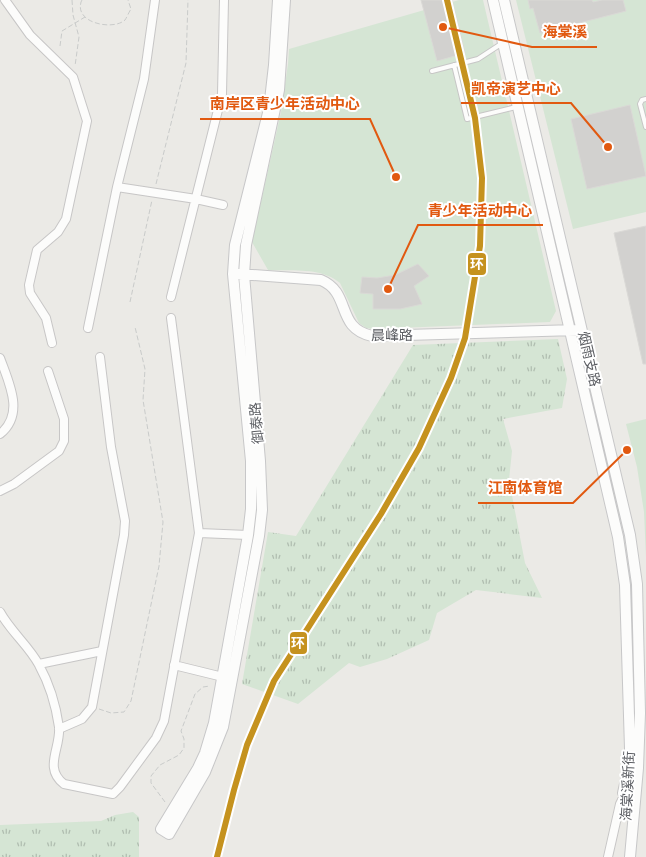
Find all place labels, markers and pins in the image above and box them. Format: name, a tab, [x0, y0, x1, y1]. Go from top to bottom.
callout: 海棠溪	[532, 17, 597, 47]
callout: 凯帝演艺中心	[461, 73, 571, 103]
callout: 南岸区青少年活动中心	[200, 89, 370, 119]
callout: 青少年活动中心	[418, 195, 543, 225]
callout: 江南体育馆	[478, 473, 573, 503]

